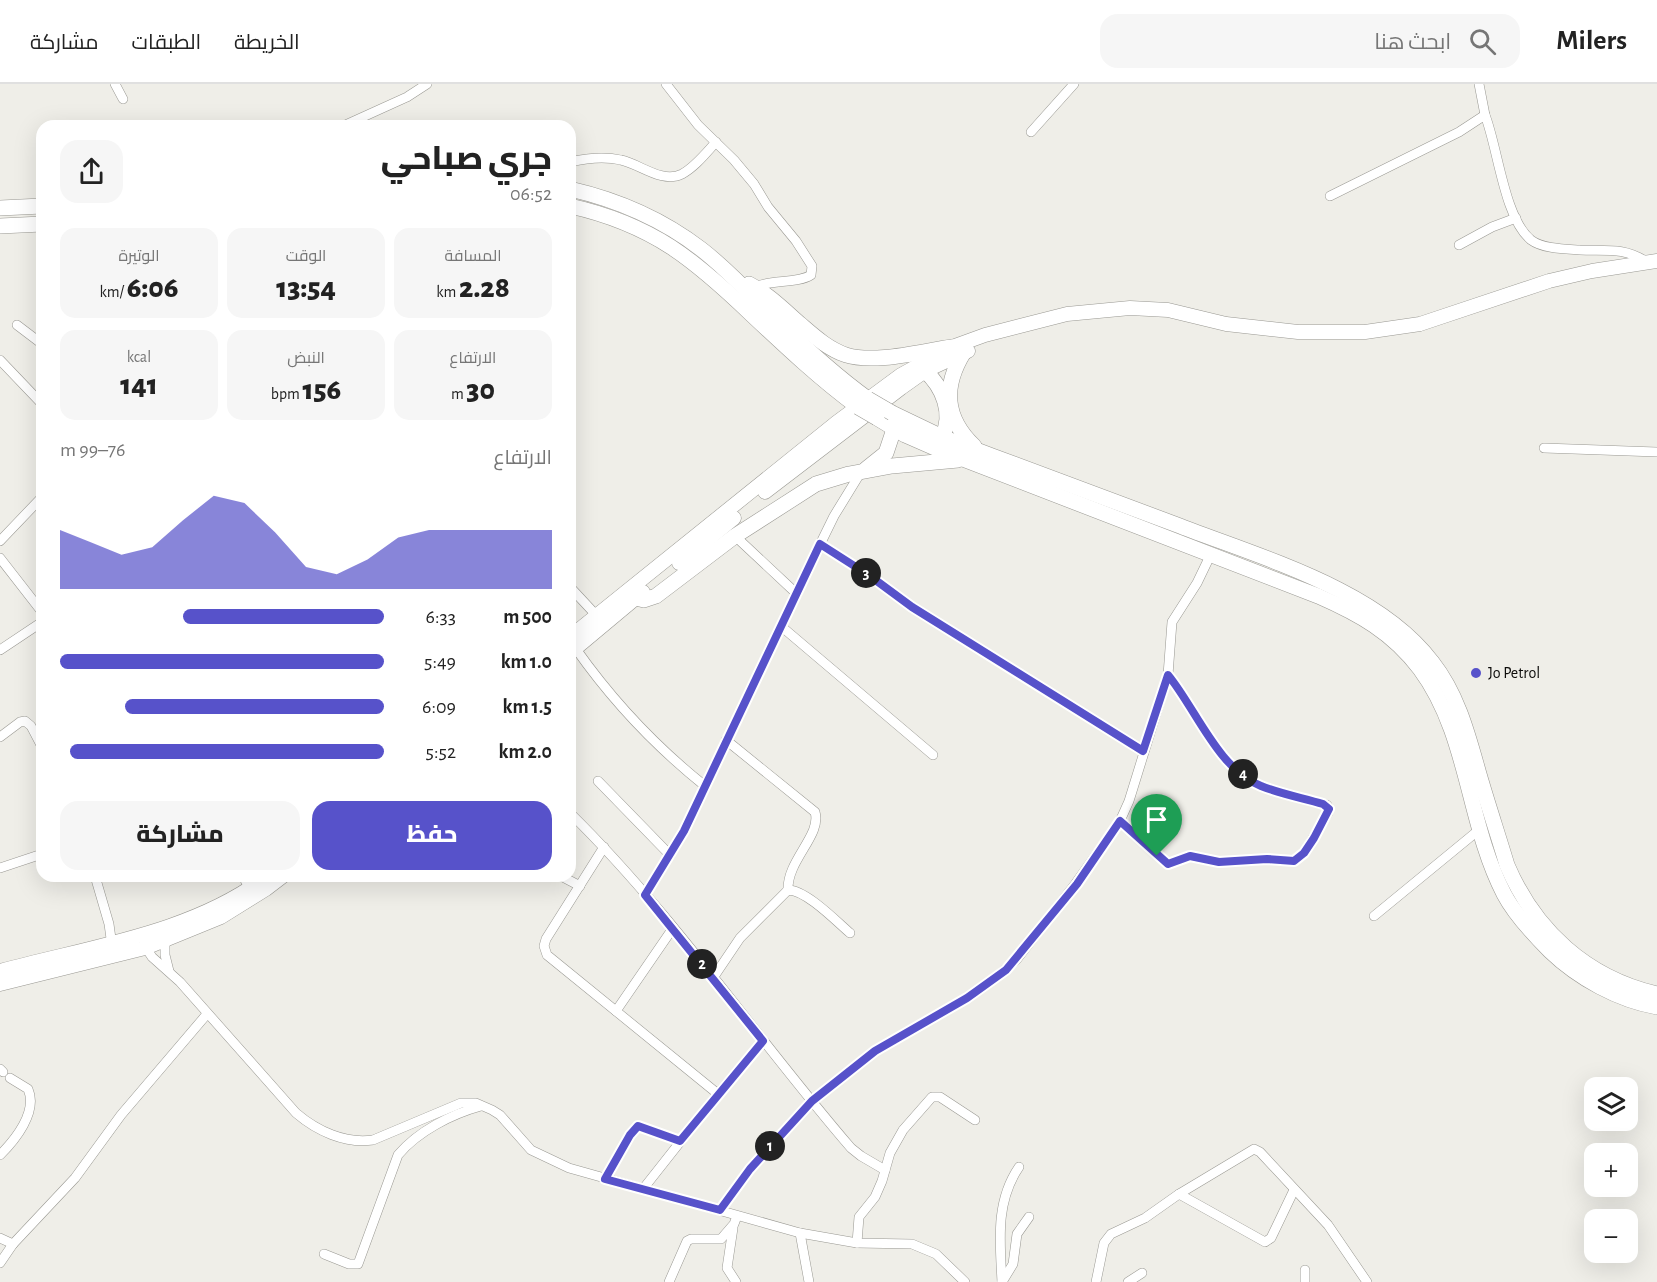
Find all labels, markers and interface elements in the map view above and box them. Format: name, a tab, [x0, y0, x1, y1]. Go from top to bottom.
search box	[1100, 14, 1520, 68]
icon: search	[1466, 25, 1499, 58]
text: Milers	[1556, 27, 1627, 55]
text: ابحث هنا	[1374, 31, 1451, 53]
text: مشاركة	[30, 32, 99, 53]
text: الطبقات	[132, 32, 201, 53]
text: الخريطة	[234, 32, 300, 53]
button: share	[60, 140, 123, 203]
text: جري صباحي	[381, 143, 552, 176]
text: 06:52	[510, 184, 552, 204]
text: الوتيرة	[118, 248, 160, 264]
text: الوقت	[286, 248, 326, 264]
text: المسافة	[445, 248, 501, 264]
text: 6:06	[127, 273, 179, 303]
text: 13:54	[276, 273, 336, 303]
text: 2.28	[459, 273, 510, 303]
text: /km	[99, 284, 127, 300]
text: km	[436, 284, 459, 300]
text: kcal	[127, 349, 151, 365]
text: النبض	[287, 350, 325, 366]
text: الارتفاع	[450, 350, 496, 366]
text: 141	[120, 370, 158, 400]
text: 156	[302, 375, 341, 405]
text: 30	[466, 375, 495, 405]
text: bpm	[271, 386, 302, 402]
text: m	[451, 386, 466, 402]
text: 76–99 m	[60, 440, 125, 460]
text: الارتفاع	[493, 448, 552, 468]
pin: 3	[851, 558, 881, 588]
text: 3	[863, 565, 869, 581]
text: 6:33	[426, 607, 456, 627]
text: 500 m	[503, 607, 552, 627]
text: 5:49	[424, 652, 456, 672]
text: 1.0 km	[501, 652, 552, 672]
place label: Jo Petrol	[1488, 665, 1540, 681]
marker: Jo Petrol	[1469, 666, 1483, 680]
text: 6:09	[422, 697, 456, 717]
text: 1.5 km	[503, 697, 552, 717]
text: 5:52	[426, 742, 456, 762]
text: 2.0 km	[499, 742, 552, 762]
pin: 4	[1228, 759, 1258, 789]
text: 4	[1239, 766, 1247, 782]
pin	[1131, 794, 1182, 856]
button: مشاركة	[60, 801, 300, 870]
button: حفظ	[312, 801, 552, 870]
icon: arrive	[1140, 803, 1173, 836]
pin: 2	[687, 949, 717, 979]
text: 2	[698, 956, 706, 972]
map controls	[1584, 1077, 1638, 1263]
button: layers	[1584, 1077, 1638, 1131]
pin: 1	[755, 1131, 785, 1161]
text: 1	[767, 1138, 773, 1154]
button: +	[1584, 1143, 1638, 1197]
button: −	[1584, 1209, 1638, 1263]

